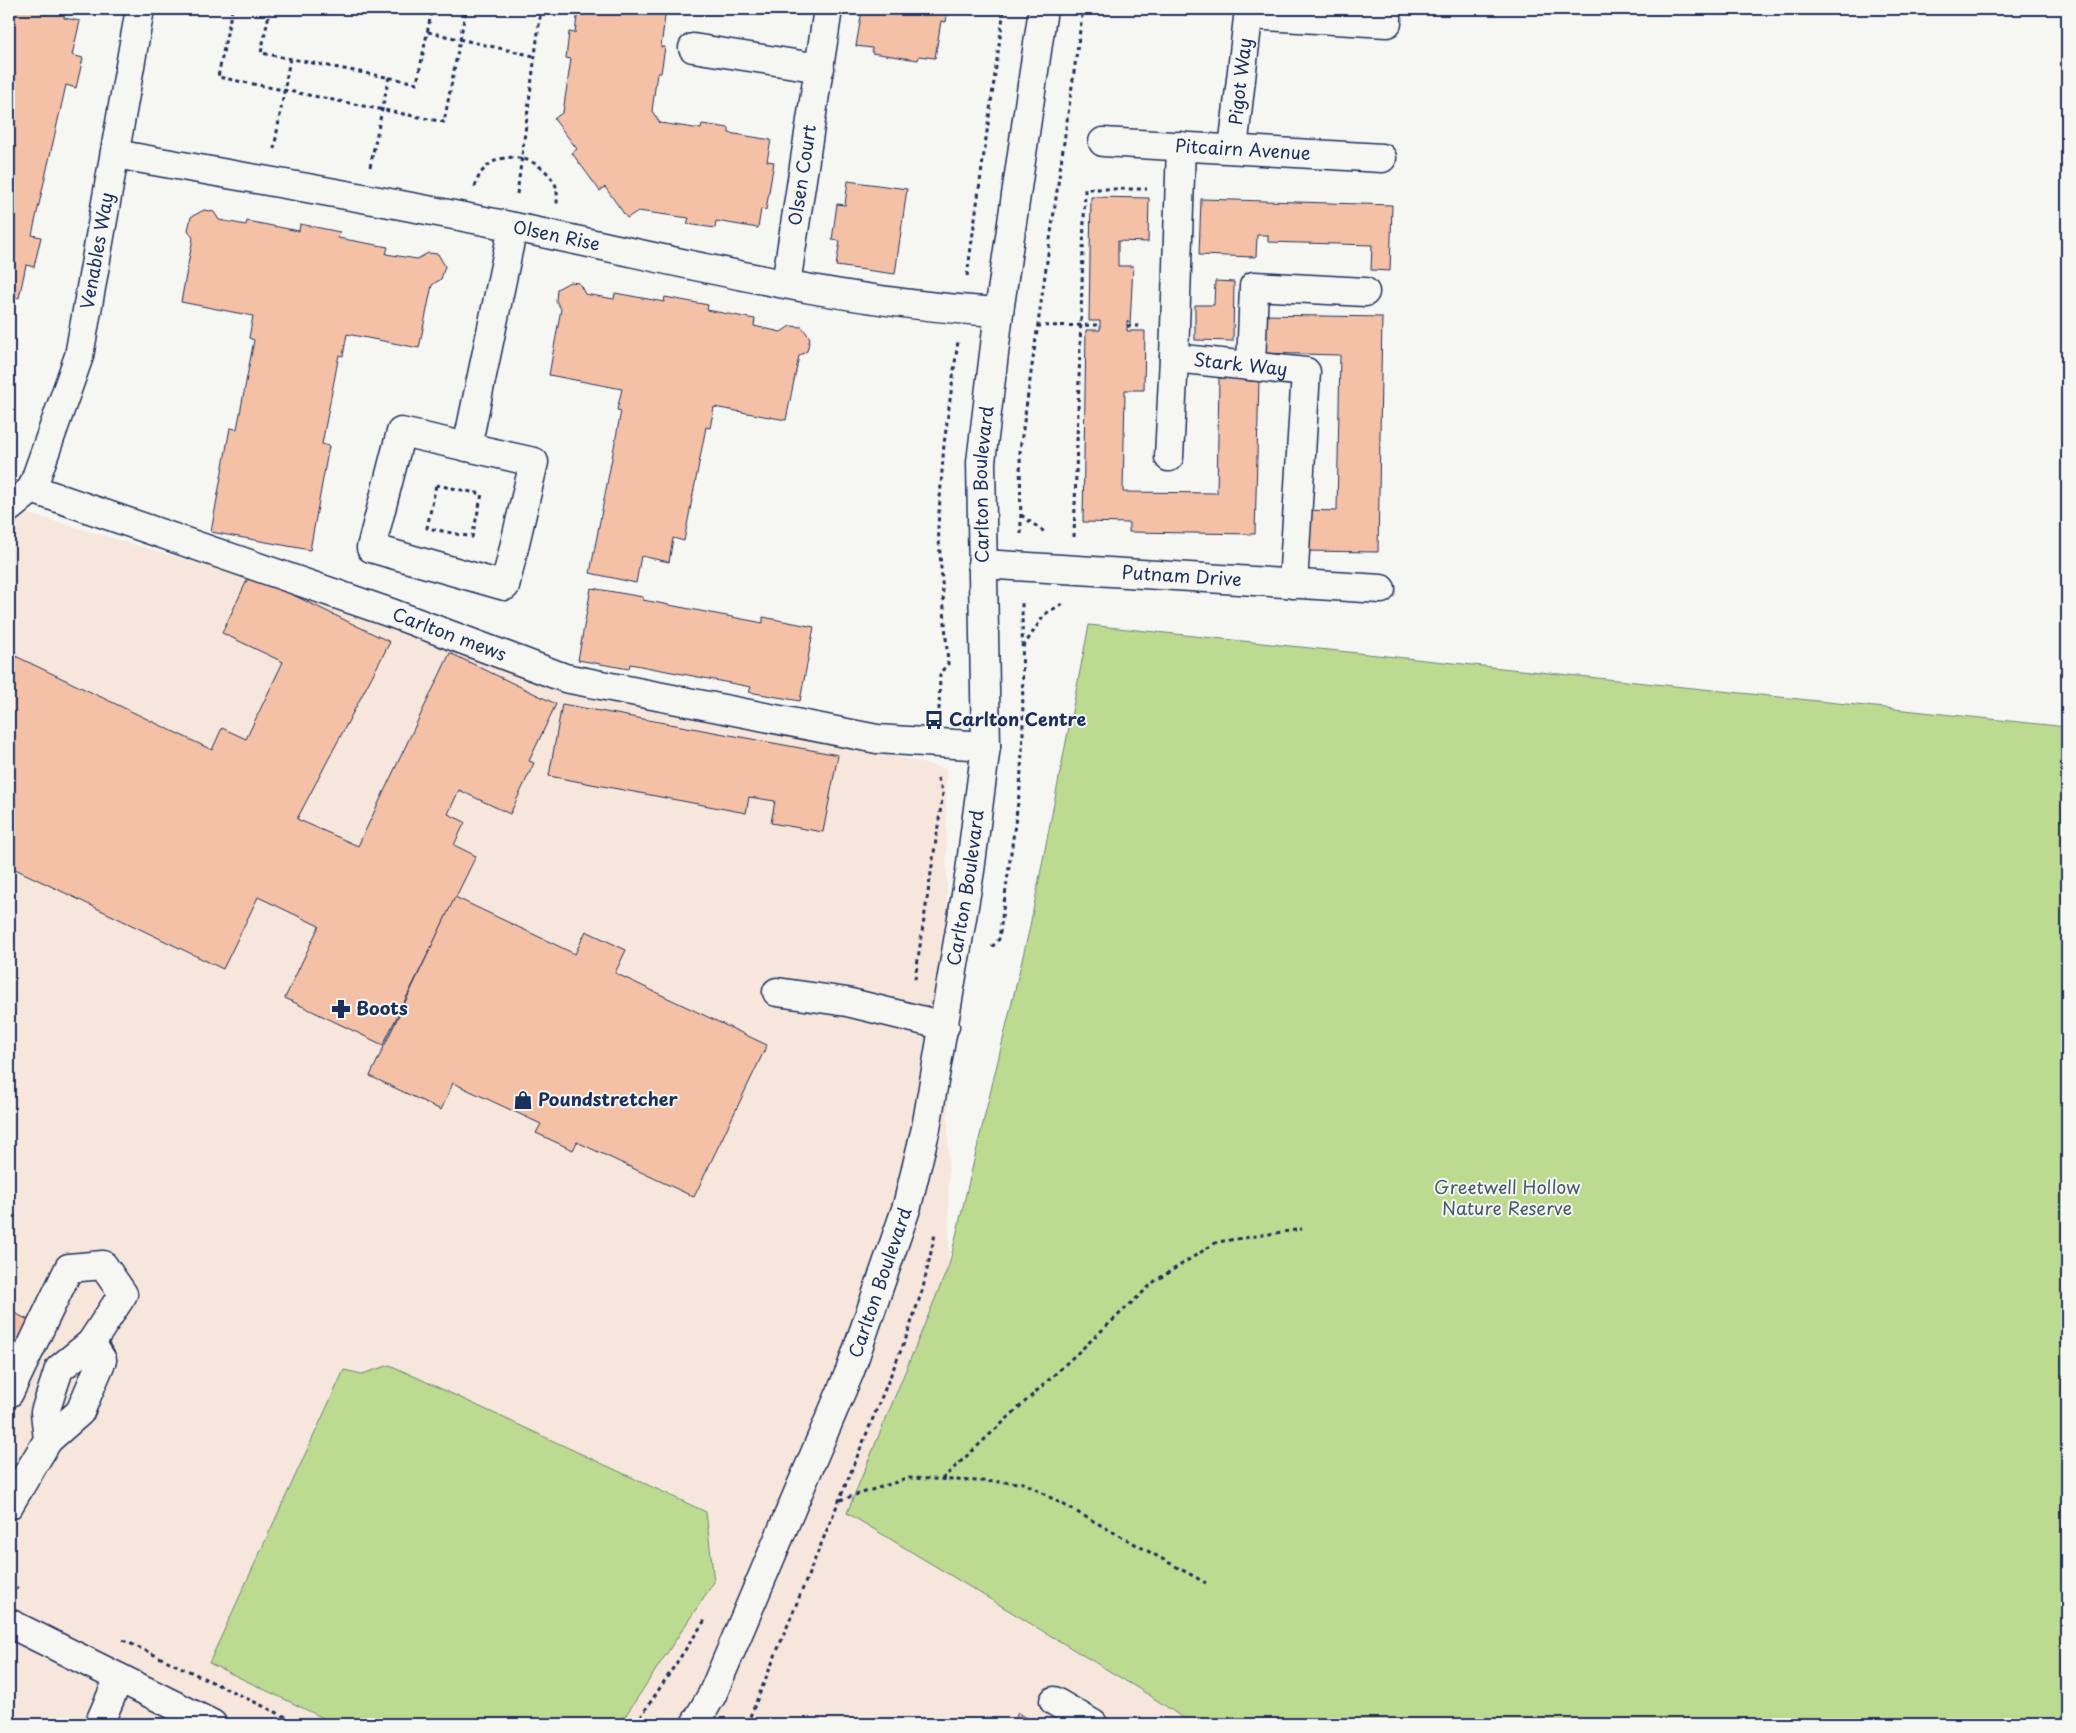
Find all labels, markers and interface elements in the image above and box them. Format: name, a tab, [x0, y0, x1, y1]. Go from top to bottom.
street label: Pigot Way	[1221, 36, 1258, 126]
street label: Olsen Court	[780, 123, 822, 227]
street label: Pitcairn Avenue	[1174, 131, 1312, 166]
street label: Venables Way	[73, 190, 120, 311]
street label: Olsen Rise	[511, 212, 603, 257]
street label: Stark Way	[1192, 345, 1289, 382]
street label: Carlton Boulevard	[966, 404, 1000, 563]
street label: Putnam Drive	[1121, 558, 1243, 592]
street label: Carlton mews	[389, 600, 511, 667]
place label: Carlton Centre	[949, 705, 1087, 732]
bus stop icon: Carlton Centre	[923, 709, 945, 731]
street label: Carlton Boulevard	[939, 808, 990, 968]
place label: Boots	[356, 994, 408, 1021]
pharmacy icon: Boots	[330, 998, 352, 1020]
place label: Poundstretcher	[538, 1085, 678, 1112]
shop icon: Poundstretcher	[512, 1089, 534, 1111]
park label: Greetwell Hollow Nature Reserve	[1434, 1173, 1580, 1221]
street label: Carlton Boulevard	[841, 1204, 917, 1361]

